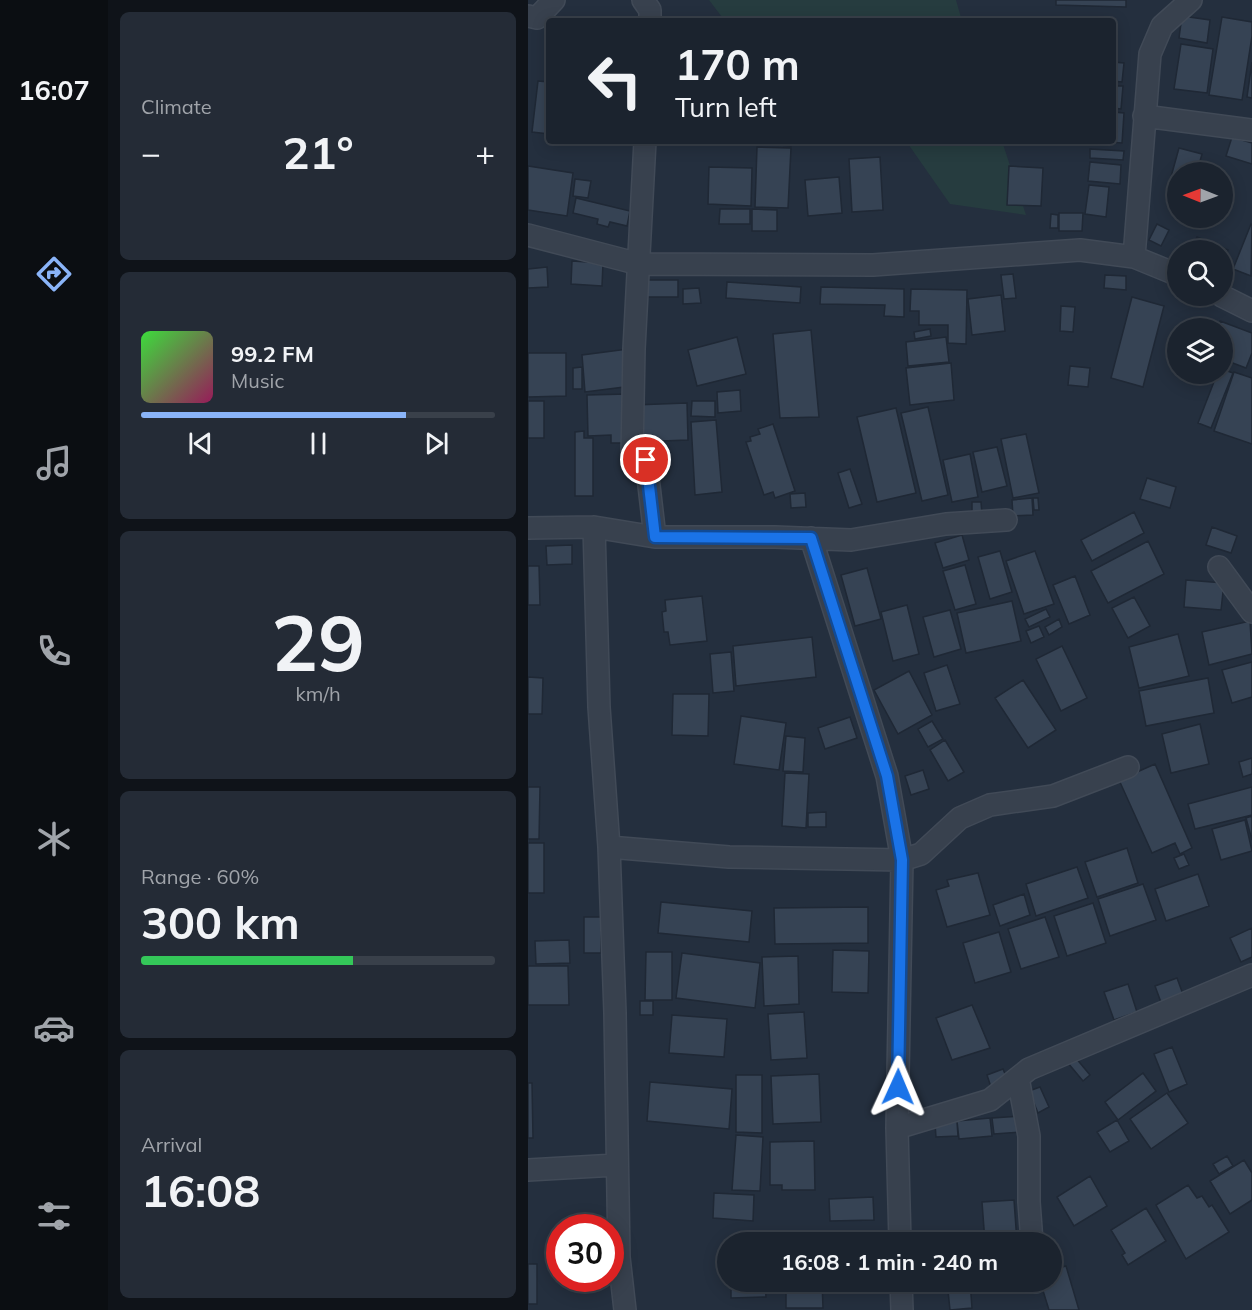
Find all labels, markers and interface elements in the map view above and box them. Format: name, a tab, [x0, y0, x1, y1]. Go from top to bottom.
text: 170 m	[675, 38, 800, 91]
icon: left	[576, 42, 654, 120]
text: 16:07	[18, 73, 90, 107]
text: Turn left	[675, 90, 777, 124]
text: Climate	[141, 94, 212, 119]
text: 21°	[282, 124, 354, 180]
text: −	[141, 132, 161, 173]
text: +	[475, 132, 495, 173]
north arrow	[1167, 162, 1233, 228]
map controls	[1167, 162, 1233, 384]
button: search	[1167, 240, 1233, 306]
icon: directions	[33, 253, 75, 295]
button: layers	[1167, 318, 1233, 384]
text: 99.2 FM	[231, 340, 314, 368]
text: Music	[231, 368, 284, 393]
icon: previous	[184, 427, 217, 460]
icon: pause	[302, 427, 335, 460]
icon: next	[420, 427, 453, 460]
pin	[620, 434, 671, 485]
icon: music	[33, 442, 75, 484]
icon: arrive	[629, 443, 662, 476]
text: 29	[271, 593, 365, 691]
icon: phone	[33, 630, 75, 672]
text: km/h	[295, 681, 341, 706]
icon: climate	[33, 818, 75, 860]
text: Range · 60%	[141, 864, 259, 889]
text: 300 km	[141, 894, 300, 950]
icon: car	[33, 1007, 75, 1049]
position arrow	[866, 1055, 930, 1119]
text: Arrival	[141, 1132, 202, 1157]
text: 16:08	[141, 1162, 260, 1218]
icon: filters	[33, 1195, 75, 1237]
speed limit sign: 30	[546, 1214, 624, 1292]
text: 16:08 · 1 min · 240 m	[781, 1248, 998, 1276]

